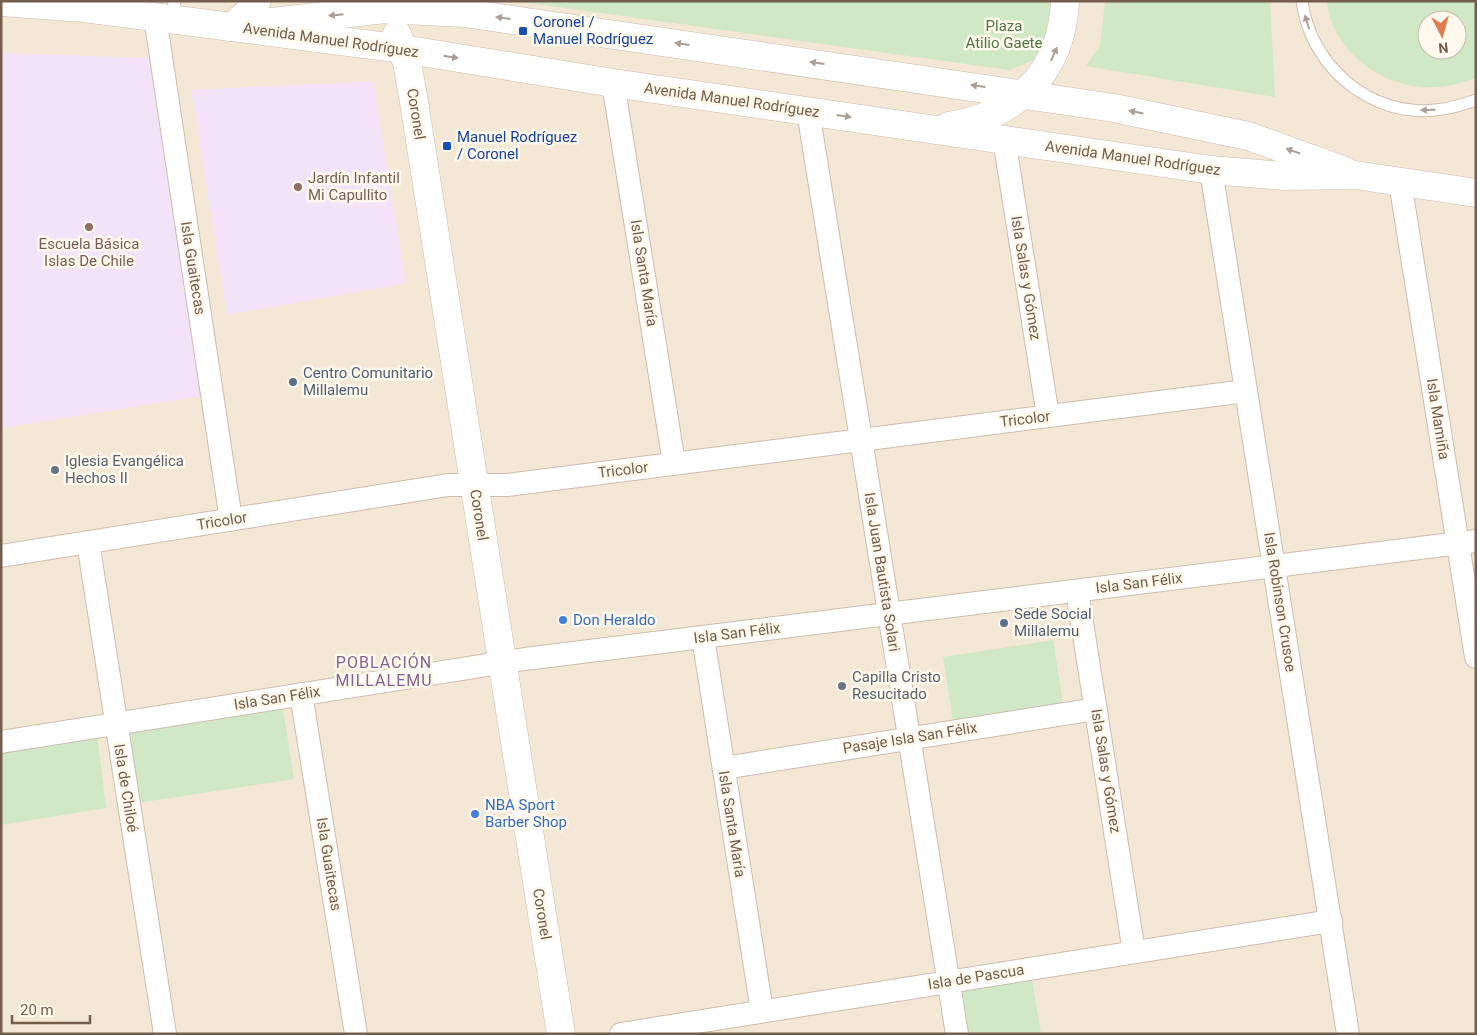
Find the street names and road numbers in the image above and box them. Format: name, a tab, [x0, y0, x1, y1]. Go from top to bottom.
street label: Avenida Manuel Rodríguez	[242, 19, 420, 61]
street label: Avenida Manuel Rodríguez	[643, 79, 821, 121]
street label: Coronel	[403, 87, 429, 141]
street label: Avenida Manuel Rodríguez	[1044, 137, 1222, 179]
street label: Isla Salas y Gómez	[1007, 214, 1045, 342]
street label: Isla Santa María	[627, 218, 661, 328]
street label: Isla Guaitecas	[177, 220, 209, 316]
street label: Isla Mamiña	[1423, 377, 1453, 461]
street label: Tricolor	[999, 407, 1051, 431]
street label: Tricolor	[597, 458, 649, 482]
street label: Coronel	[466, 488, 492, 542]
street label: Isla Juan Bautista Solari	[861, 491, 903, 653]
street label: Tricolor	[195, 508, 249, 534]
street label: Isla Robinson Crusoe	[1260, 531, 1300, 673]
street label: Isla San Félix	[1095, 569, 1184, 597]
street label: Isla San Félix	[693, 619, 782, 647]
street label: Isla San Félix	[233, 682, 322, 714]
street label: Isla Salas y Gómez	[1087, 707, 1125, 835]
street label: Pasaje Isla San Félix	[841, 718, 979, 758]
street label: Isla de Chiloé	[110, 742, 142, 834]
street label: Isla Santa María	[715, 769, 749, 879]
street label: Isla Guaitecas	[313, 816, 345, 912]
street label: Coronel	[529, 887, 555, 941]
street label: Isla de Pascua	[927, 961, 1025, 993]

